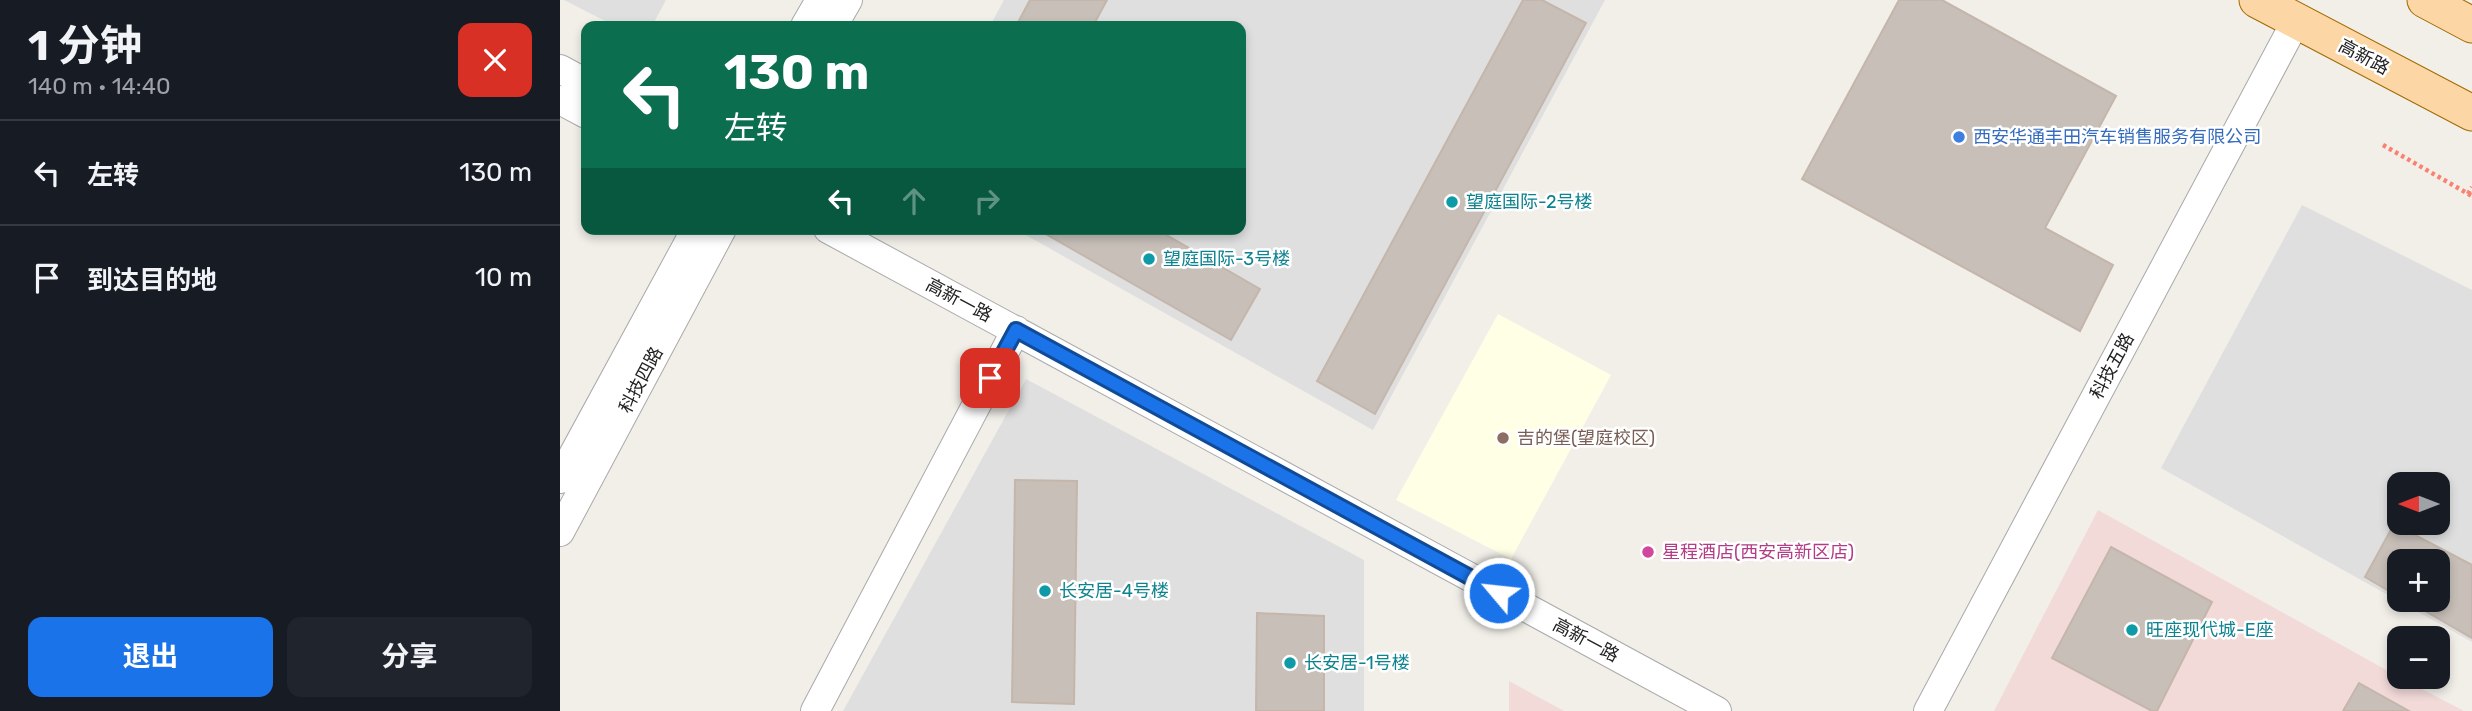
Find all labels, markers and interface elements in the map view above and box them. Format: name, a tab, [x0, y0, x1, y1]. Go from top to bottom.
text: 1 分钟	[28, 21, 142, 71]
button: close	[458, 23, 532, 97]
street label: 高新路	[2335, 35, 2393, 79]
text: 130 m	[724, 43, 869, 101]
icon: left	[609, 49, 700, 140]
text: 140 m · 14:40	[28, 72, 171, 100]
text: 左转	[724, 109, 788, 147]
place label: 西安华通丰田汽车销售服务有限公司	[1973, 126, 2261, 148]
marker: 西安华通丰田汽车销售服务有限公司	[1951, 129, 1967, 145]
icon: left	[28, 154, 66, 192]
text: 130 m	[459, 157, 532, 188]
text: 左转	[87, 160, 139, 191]
icon: left	[822, 182, 860, 220]
icon: ahead	[895, 182, 933, 220]
icon: right	[968, 182, 1006, 220]
place label: 望庭国际-2号楼	[1466, 191, 1593, 213]
marker: 望庭国际-2号楼	[1444, 194, 1460, 210]
place label: 望庭国际-3号楼	[1163, 248, 1290, 270]
marker: 望庭国际-3号楼	[1141, 251, 1157, 267]
icon: arrive	[28, 259, 66, 297]
text: 10 m	[475, 262, 532, 293]
text: 到达目的地	[87, 265, 217, 296]
street label: 高新一路	[922, 273, 996, 327]
street label: 科技五路	[2085, 329, 2139, 403]
street label: 科技四路	[614, 343, 668, 417]
pin	[960, 348, 1020, 408]
icon: arrive	[971, 359, 1009, 397]
place label: 吉的堡(望庭校区)	[1517, 427, 1655, 449]
marker: 吉的堡(望庭校区)	[1495, 430, 1511, 446]
north arrow	[2387, 472, 2450, 536]
map controls	[2387, 472, 2450, 689]
place label: 星程酒店(西安高新区店)	[1662, 541, 1854, 563]
marker: 星程酒店(西安高新区店)	[1640, 544, 1656, 560]
button: +	[2387, 549, 2450, 612]
position arrow	[1462, 556, 1536, 630]
place label: 长安居-4号楼	[1059, 580, 1169, 602]
marker: 长安居-4号楼	[1037, 583, 1053, 599]
street label: 高新一路	[1549, 613, 1623, 667]
button: 退出	[28, 617, 273, 697]
button: 分享	[287, 617, 532, 697]
place label: 旺座现代城-E座	[2146, 619, 2274, 641]
marker: 旺座现代城-E座	[2124, 622, 2140, 638]
button: −	[2387, 626, 2450, 689]
place label: 长安居-1号楼	[1304, 652, 1410, 674]
marker: 长安居-1号楼	[1282, 655, 1298, 671]

